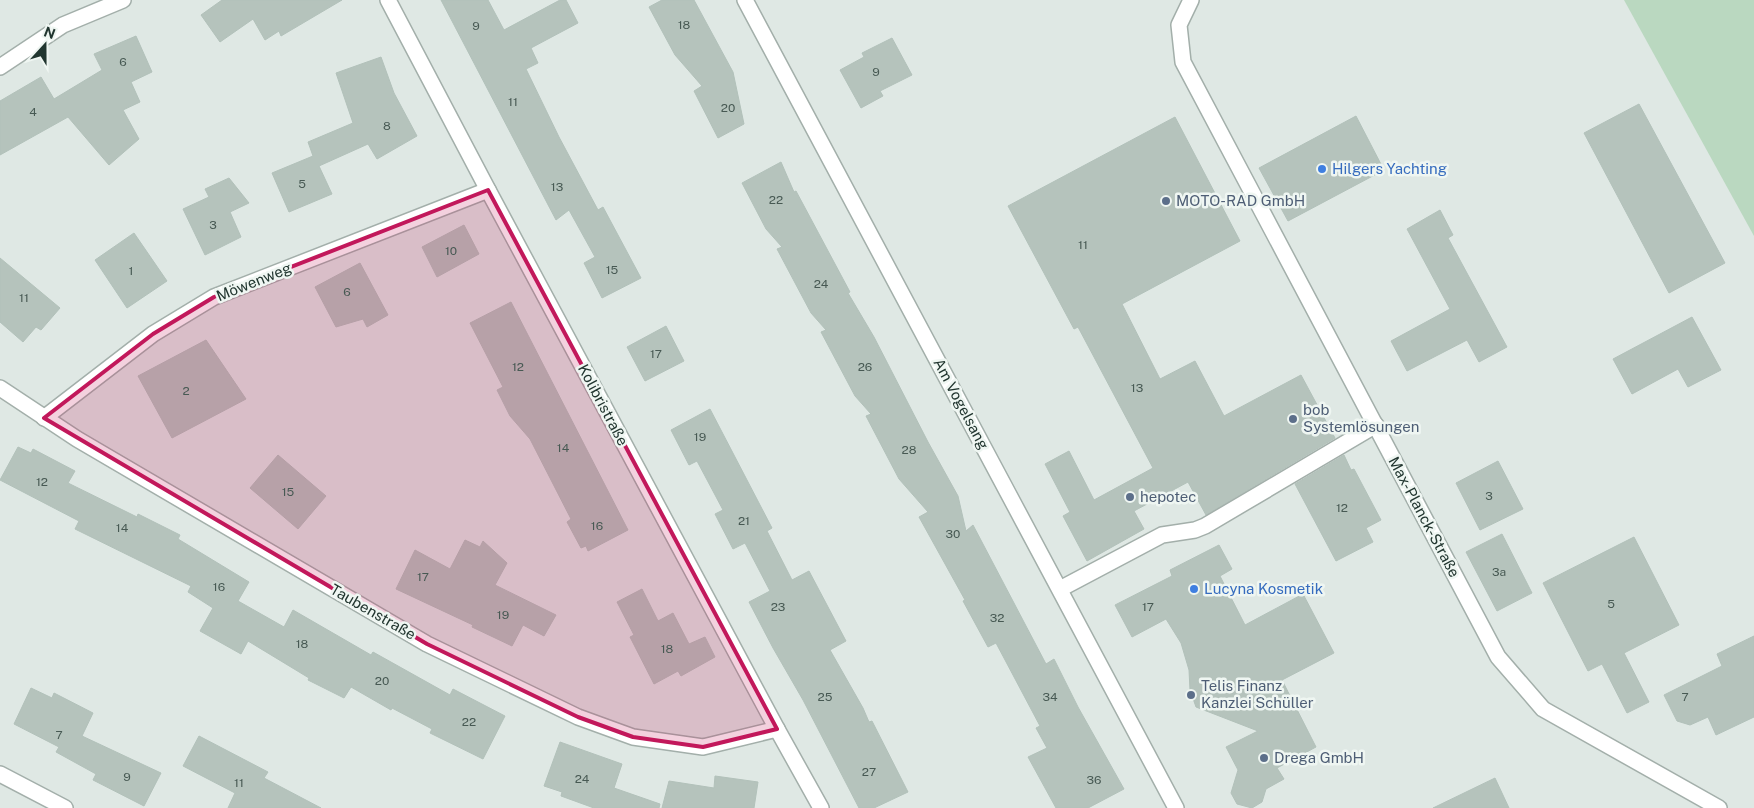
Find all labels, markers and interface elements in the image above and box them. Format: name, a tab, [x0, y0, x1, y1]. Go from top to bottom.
house number: 18	[678, 18, 691, 32]
house number: 9	[472, 19, 480, 33]
north arrow	[20, 20, 70, 70]
text: N	[42, 23, 58, 42]
house number: 6	[119, 55, 127, 69]
house number: 9	[872, 65, 880, 79]
house number: 11	[508, 95, 518, 109]
house number: 20	[721, 101, 735, 115]
house number: 4	[29, 105, 37, 119]
house number: 8	[383, 119, 391, 133]
place label: Hilgers Yachting	[1332, 160, 1447, 177]
marker: Hilgers Yachting	[1316, 163, 1328, 175]
house number: 5	[298, 177, 306, 191]
house number: 13	[551, 180, 563, 194]
place label: MOTO-RAD GmbH	[1176, 192, 1305, 209]
house number: 22	[769, 193, 783, 207]
marker: MOTO-RAD GmbH	[1160, 195, 1172, 207]
house number: 3	[209, 218, 217, 232]
house number: 11	[1078, 238, 1088, 252]
house number: 10	[445, 244, 457, 258]
street label: Möwenweg	[214, 259, 294, 304]
house number: 15	[606, 263, 619, 277]
house number: 1	[129, 264, 133, 278]
house number: 24	[814, 277, 829, 291]
house number: 6	[343, 285, 351, 299]
house number: 11	[19, 291, 29, 305]
house number: 17	[650, 347, 662, 361]
street label: Am Vogelsang	[930, 355, 993, 452]
house number: 12	[512, 360, 524, 374]
house number: 26	[858, 360, 872, 374]
street label: Kolibristraße	[575, 361, 632, 448]
house number: 13	[1131, 381, 1143, 395]
house number: 2	[182, 384, 190, 398]
place label: bob Systemlösungen	[1303, 401, 1419, 435]
marker: bob Systemlösungen	[1287, 413, 1299, 425]
house number: 19	[694, 430, 706, 444]
house number: 14	[557, 441, 570, 455]
house number: 28	[902, 443, 917, 457]
street label: Max-Planck-Straße	[1385, 454, 1463, 580]
house number: 12	[36, 475, 48, 489]
house number: 15	[282, 485, 295, 499]
place label: hepotec	[1140, 488, 1197, 505]
house number: 3	[1485, 489, 1493, 503]
marker: hepotec	[1124, 491, 1136, 503]
house number: 12	[1336, 501, 1348, 515]
house number: 21	[738, 514, 750, 528]
house number: 16	[591, 519, 603, 533]
house number: 14	[116, 521, 129, 535]
house number: 30	[946, 527, 960, 541]
house number: 3a	[1492, 565, 1506, 579]
house number: 17	[417, 570, 429, 584]
house number: 16	[213, 580, 225, 594]
street label: Taubenstraße	[328, 580, 419, 643]
place label: Lucyna Kosmetik	[1204, 580, 1323, 597]
marker: Lucyna Kosmetik	[1188, 583, 1200, 595]
house number: 5	[1607, 597, 1615, 611]
house number: 23	[771, 600, 785, 614]
house number: 17	[1142, 600, 1154, 614]
house number: 19	[497, 608, 509, 622]
house number: 32	[990, 611, 1004, 625]
house number: 18	[296, 637, 309, 651]
house number: 18	[661, 642, 674, 656]
house number: 20	[375, 674, 389, 688]
place label: Telis Finanz Kanzlei Schüller	[1201, 677, 1314, 711]
marker: Telis Finanz Kanzlei Schüller	[1185, 689, 1197, 701]
house number: 25	[818, 690, 833, 704]
house number: 34	[1042, 690, 1058, 704]
house number: 7	[1681, 690, 1689, 704]
house number: 22	[462, 715, 476, 729]
house number: 7	[55, 728, 63, 742]
place label: Drega GmbH	[1274, 749, 1364, 766]
marker: Drega GmbH	[1258, 752, 1270, 764]
house number: 27	[862, 765, 876, 779]
house number: 9	[123, 770, 131, 784]
house number: 24	[575, 772, 590, 786]
house number: 36	[1087, 773, 1101, 787]
house number: 11	[234, 776, 244, 790]

